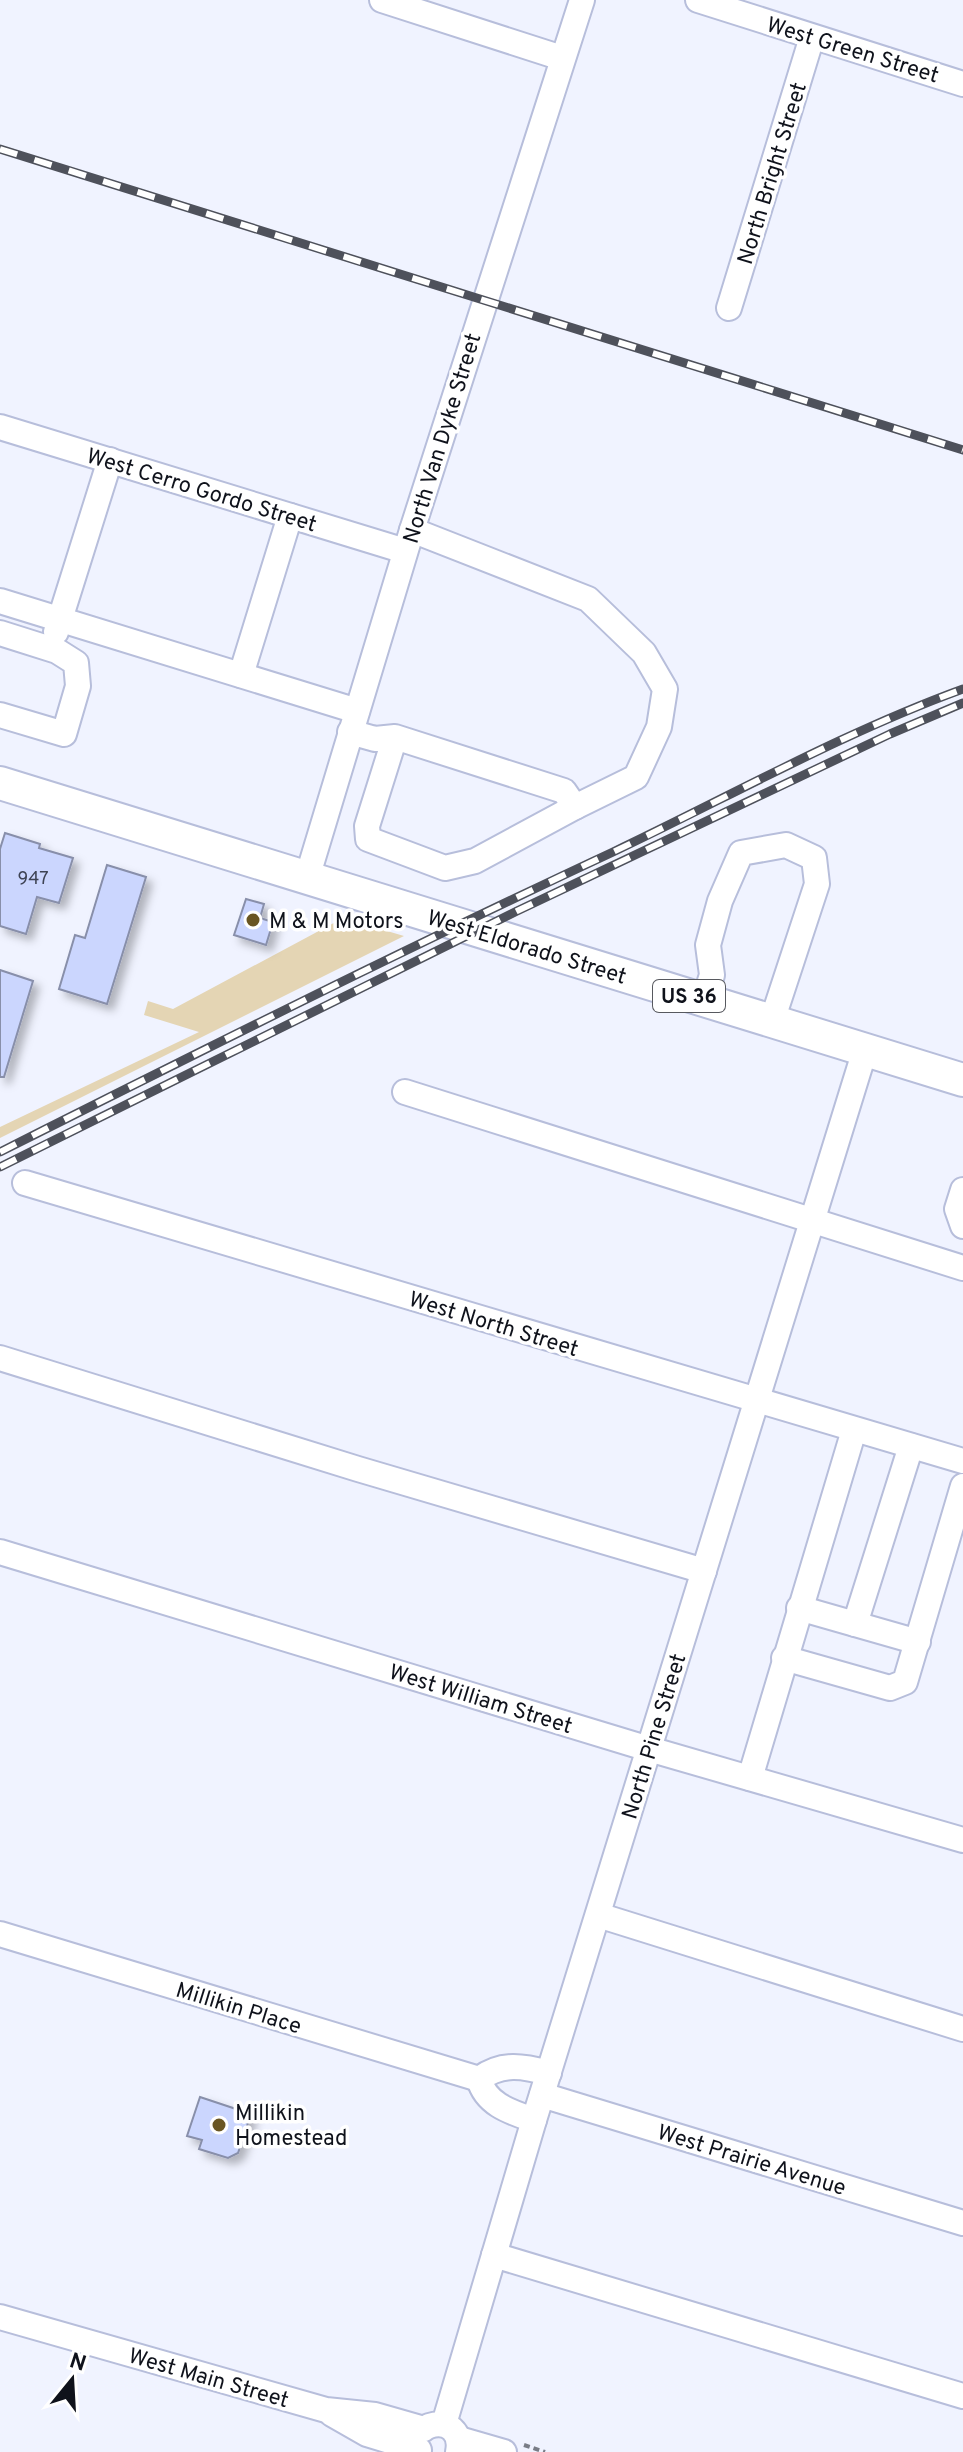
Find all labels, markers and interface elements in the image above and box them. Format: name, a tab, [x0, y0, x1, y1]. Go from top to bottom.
street label: West Green Street	[763, 12, 942, 90]
street label: North Bright Street	[733, 79, 814, 268]
street label: North Van Dyke Street	[399, 330, 488, 547]
street label: West Cerro Gordo Street	[83, 444, 320, 539]
house number: 947	[17, 868, 49, 891]
street label: West Eldorado Street	[423, 905, 629, 992]
place label: M & M Motors	[269, 909, 404, 936]
marker: M & M Motors	[244, 911, 262, 929]
road number: US 36	[653, 980, 725, 1012]
street label: West North Street	[405, 1287, 581, 1364]
street label: North Pine Street	[617, 1651, 693, 1823]
street label: West William Street	[385, 1660, 575, 1741]
street label: Millikin Place	[172, 1978, 304, 2041]
place label: Millikin Homestead	[235, 2101, 347, 2153]
marker: Millikin Homestead	[210, 2116, 228, 2134]
street label: West Prairie Avenue	[654, 2120, 849, 2203]
north arrow	[32, 2340, 112, 2420]
street label: West Main Street	[125, 2344, 292, 2415]
text: N	[66, 2348, 89, 2379]

